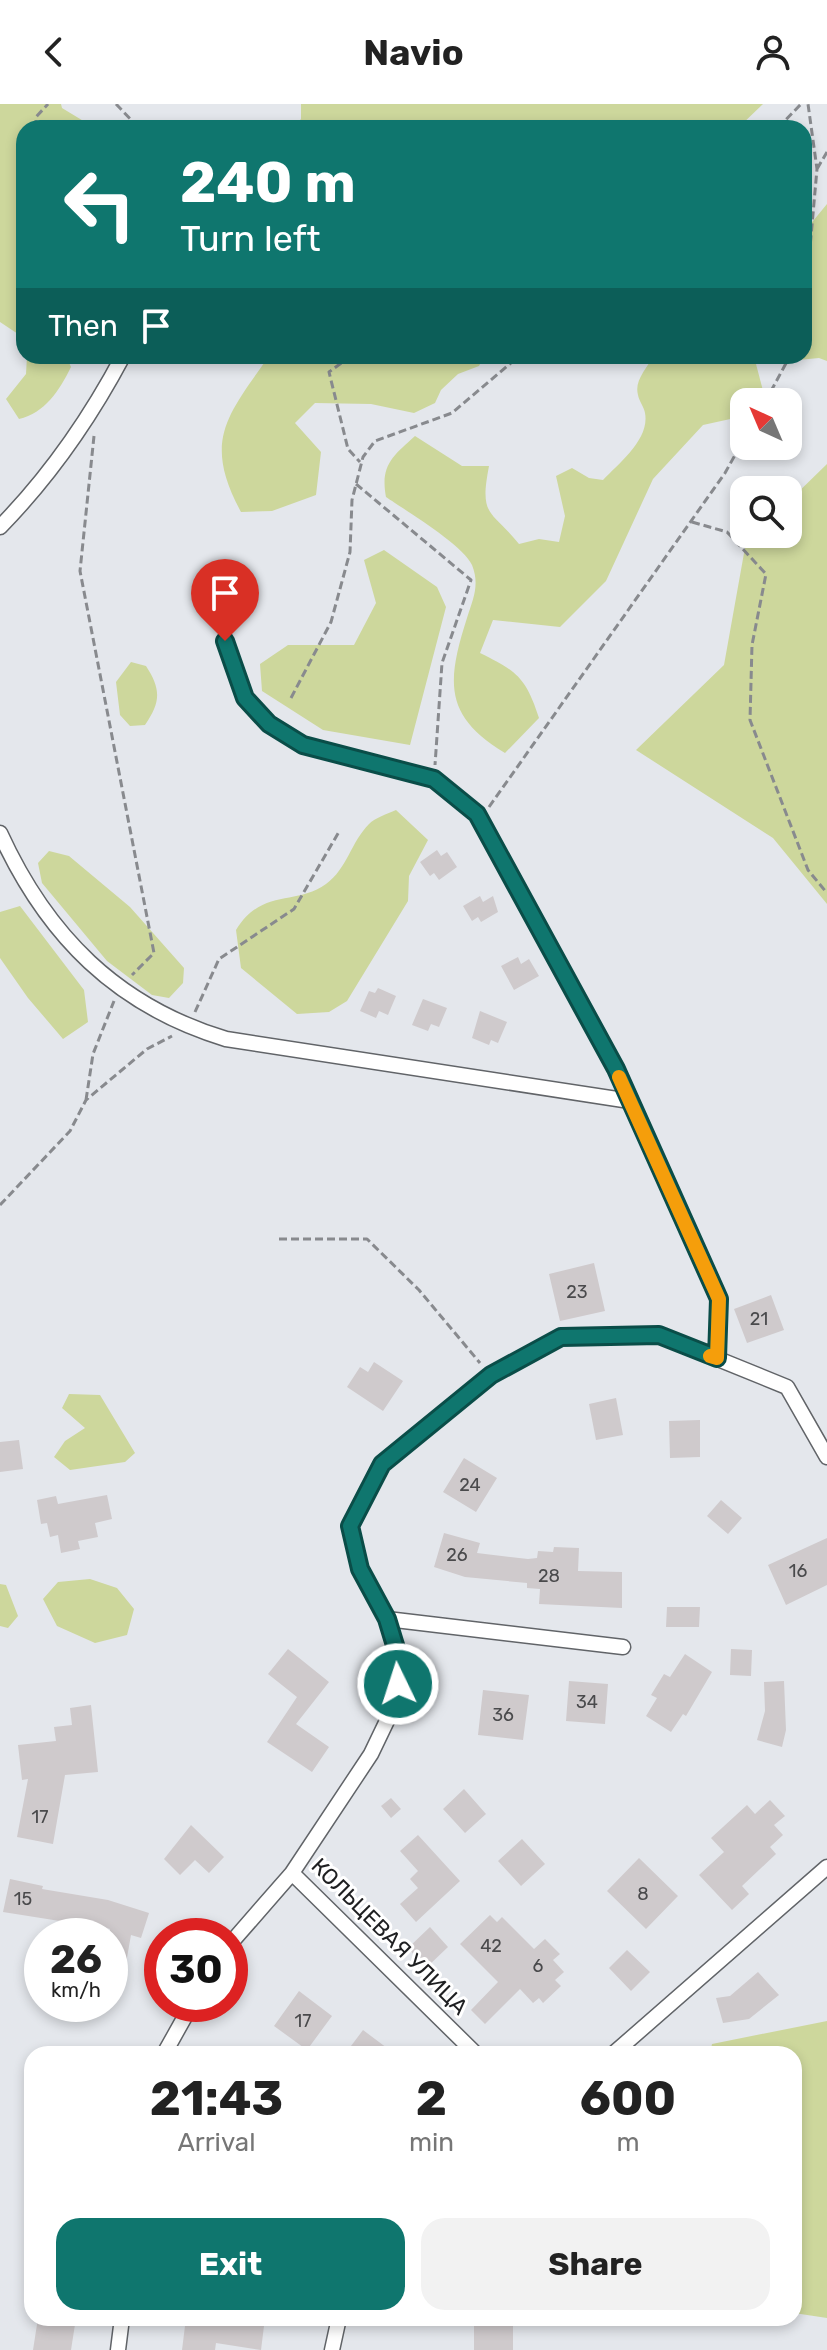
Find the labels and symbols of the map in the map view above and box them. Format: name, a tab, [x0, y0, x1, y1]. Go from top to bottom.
north arrow	[730, 388, 802, 460]
pin	[191, 559, 259, 641]
house number: 23	[566, 1281, 588, 1303]
house number: 21	[750, 1308, 768, 1330]
house number: 24	[459, 1474, 481, 1496]
house number: 26	[446, 1544, 468, 1566]
house number: 16	[789, 1560, 807, 1582]
house number: 28	[538, 1565, 560, 1587]
position arrow	[356, 1642, 440, 1726]
house number: 34	[576, 1691, 598, 1713]
house number: 36	[492, 1704, 514, 1726]
house number: 17	[32, 1806, 48, 1828]
street label: КОЛЬЦЕВАЯ УЛИЦА	[306, 1852, 474, 2021]
house number: 8	[637, 1883, 649, 1905]
house number: 15	[14, 1888, 32, 1910]
speed limit sign: 30	[144, 1918, 248, 2022]
house number: 42	[480, 1935, 502, 1957]
house number: 6	[533, 1955, 544, 1977]
house number: 17	[295, 2010, 311, 2032]

